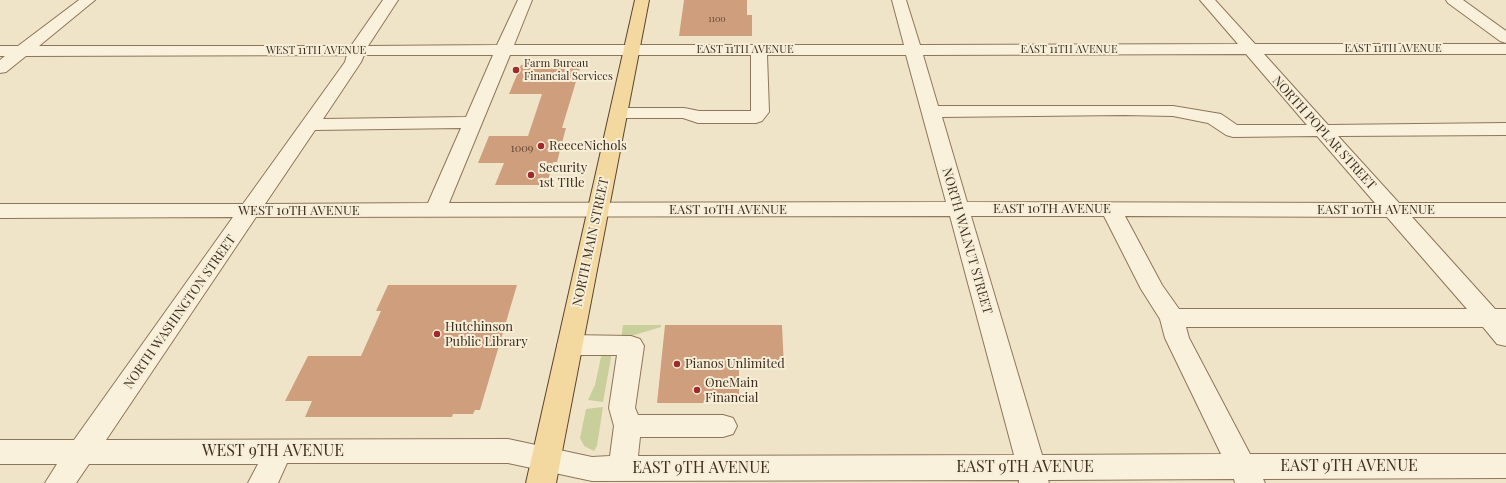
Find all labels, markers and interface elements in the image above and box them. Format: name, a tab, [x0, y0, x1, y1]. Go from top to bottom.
house number: 1100	[708, 14, 726, 24]
street label: EAST 11TH AVENUE	[1344, 42, 1442, 56]
street label: EAST 11TH AVENUE	[696, 43, 794, 57]
street label: EAST 11TH AVENUE	[1020, 43, 1118, 57]
street label: WEST 11TH AVENUE	[266, 44, 366, 58]
place label: Farm Bureau Financial Services	[524, 57, 613, 83]
marker: Farm Bureau Financial Services	[511, 65, 521, 75]
street label: NORTH POPLAR STREET	[1269, 73, 1379, 193]
place label: ReeceNichols	[549, 138, 627, 154]
marker: ReeceNichols	[536, 141, 546, 151]
house number: 1009	[511, 142, 533, 156]
place label: Security 1st TItle	[539, 160, 587, 191]
street label: NORTH WALNUT STREET	[939, 166, 995, 316]
marker: Security 1st TItle	[526, 170, 536, 180]
street label: NORTH MAIN STREET	[570, 176, 612, 308]
street label: EAST 10TH AVENUE	[993, 201, 1111, 217]
street label: EAST 10TH AVENUE	[669, 202, 787, 218]
street label: EAST 10TH AVENUE	[1317, 202, 1435, 218]
street label: WEST 10TH AVENUE	[238, 203, 360, 219]
street label: NORTH WASHINGTON STREET	[121, 232, 239, 392]
place label: Hutchinson Public Library	[445, 319, 528, 350]
marker: Hutchinson Public Library	[432, 329, 442, 339]
place label: Pianos Unlimited	[685, 356, 785, 372]
marker: Pianos Unlimited	[672, 359, 682, 369]
place label: OneMain Financial	[705, 375, 759, 406]
marker: OneMain Financial	[692, 385, 702, 395]
street label: WEST 9TH AVENUE	[202, 441, 344, 461]
street label: EAST 9TH AVENUE	[1280, 456, 1418, 476]
street label: EAST 9TH AVENUE	[956, 457, 1094, 477]
street label: EAST 9TH AVENUE	[632, 458, 770, 478]

